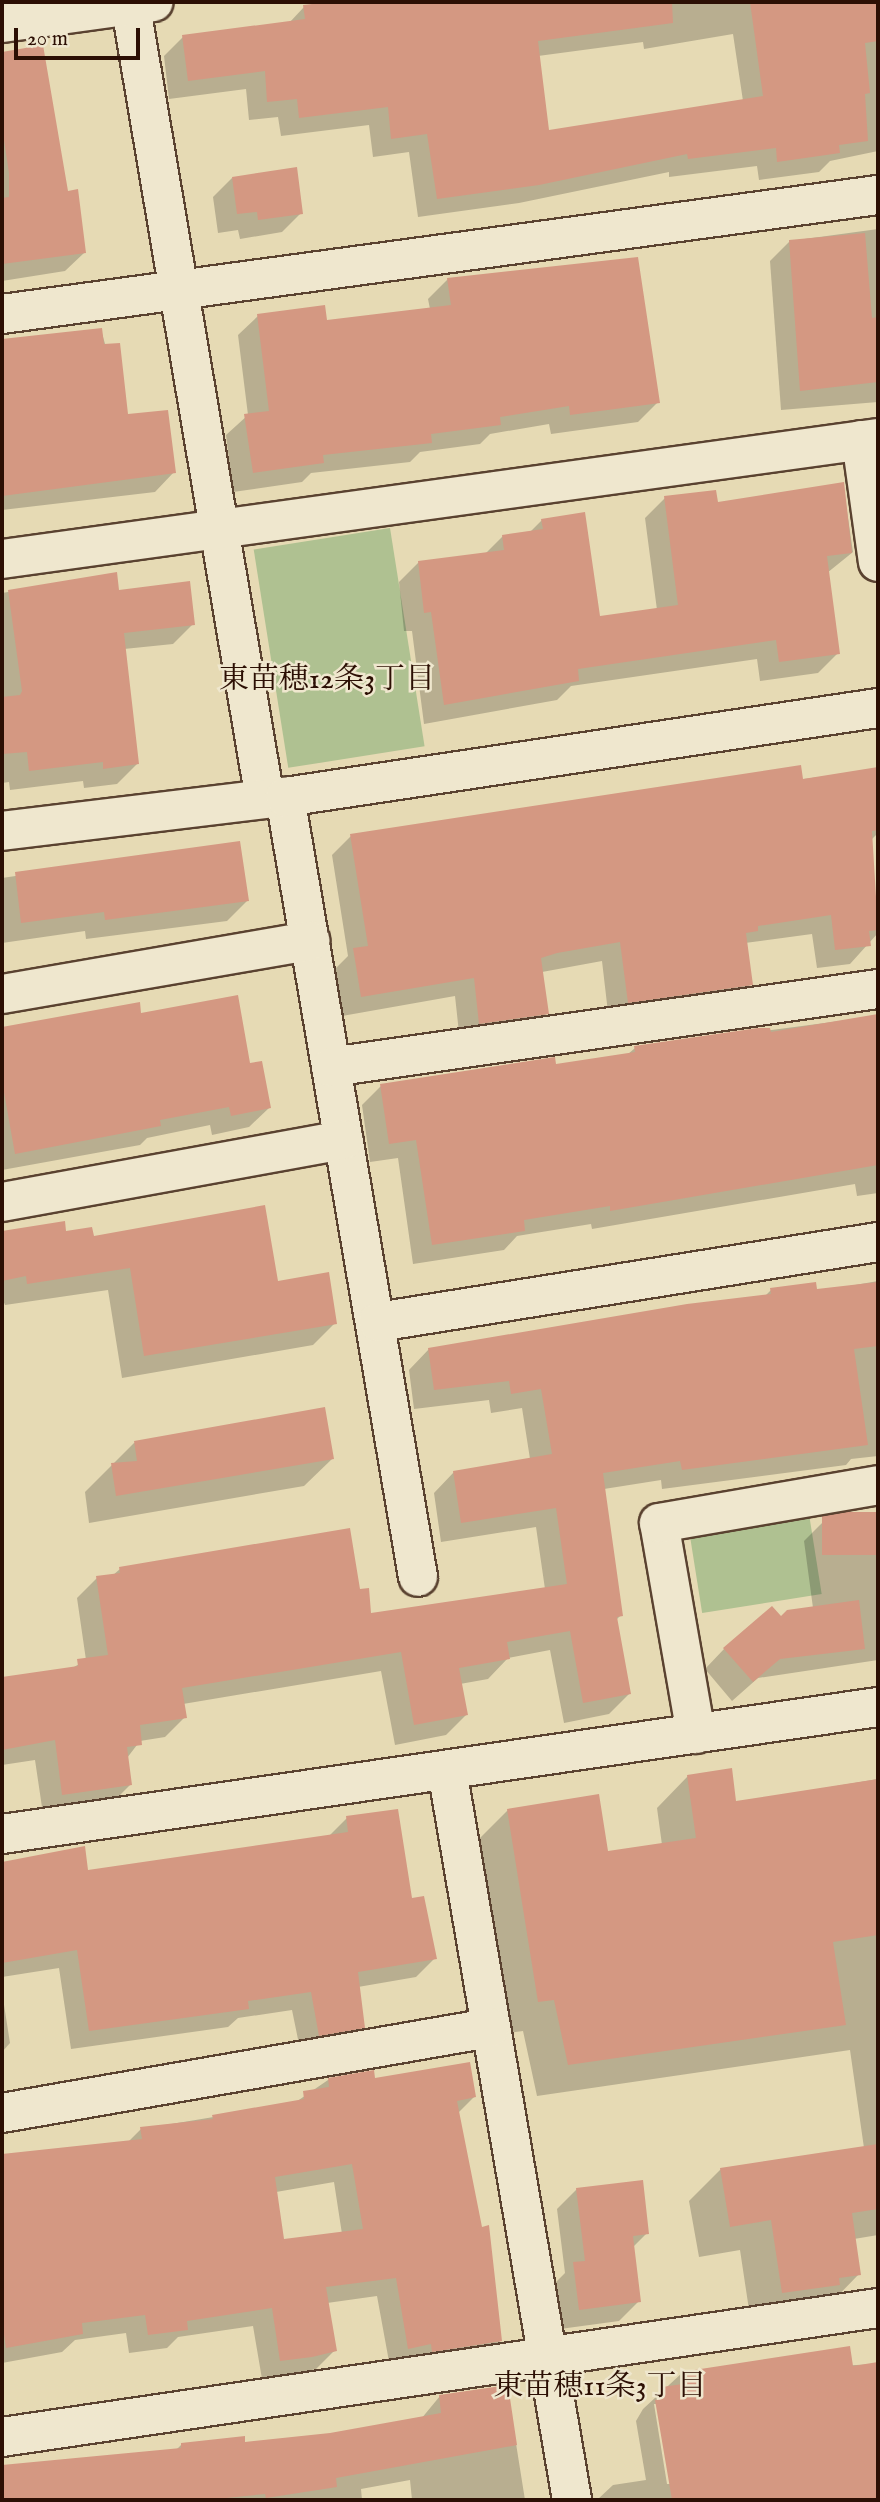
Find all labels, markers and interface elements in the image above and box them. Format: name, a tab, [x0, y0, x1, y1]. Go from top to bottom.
scale bar	[18, 14, 144, 58]
text: 20 m	[27, 26, 68, 53]
district label: 東苗穂12条3丁目	[219, 662, 435, 698]
district label: 東苗穂11条3丁目	[493, 2369, 707, 2405]

